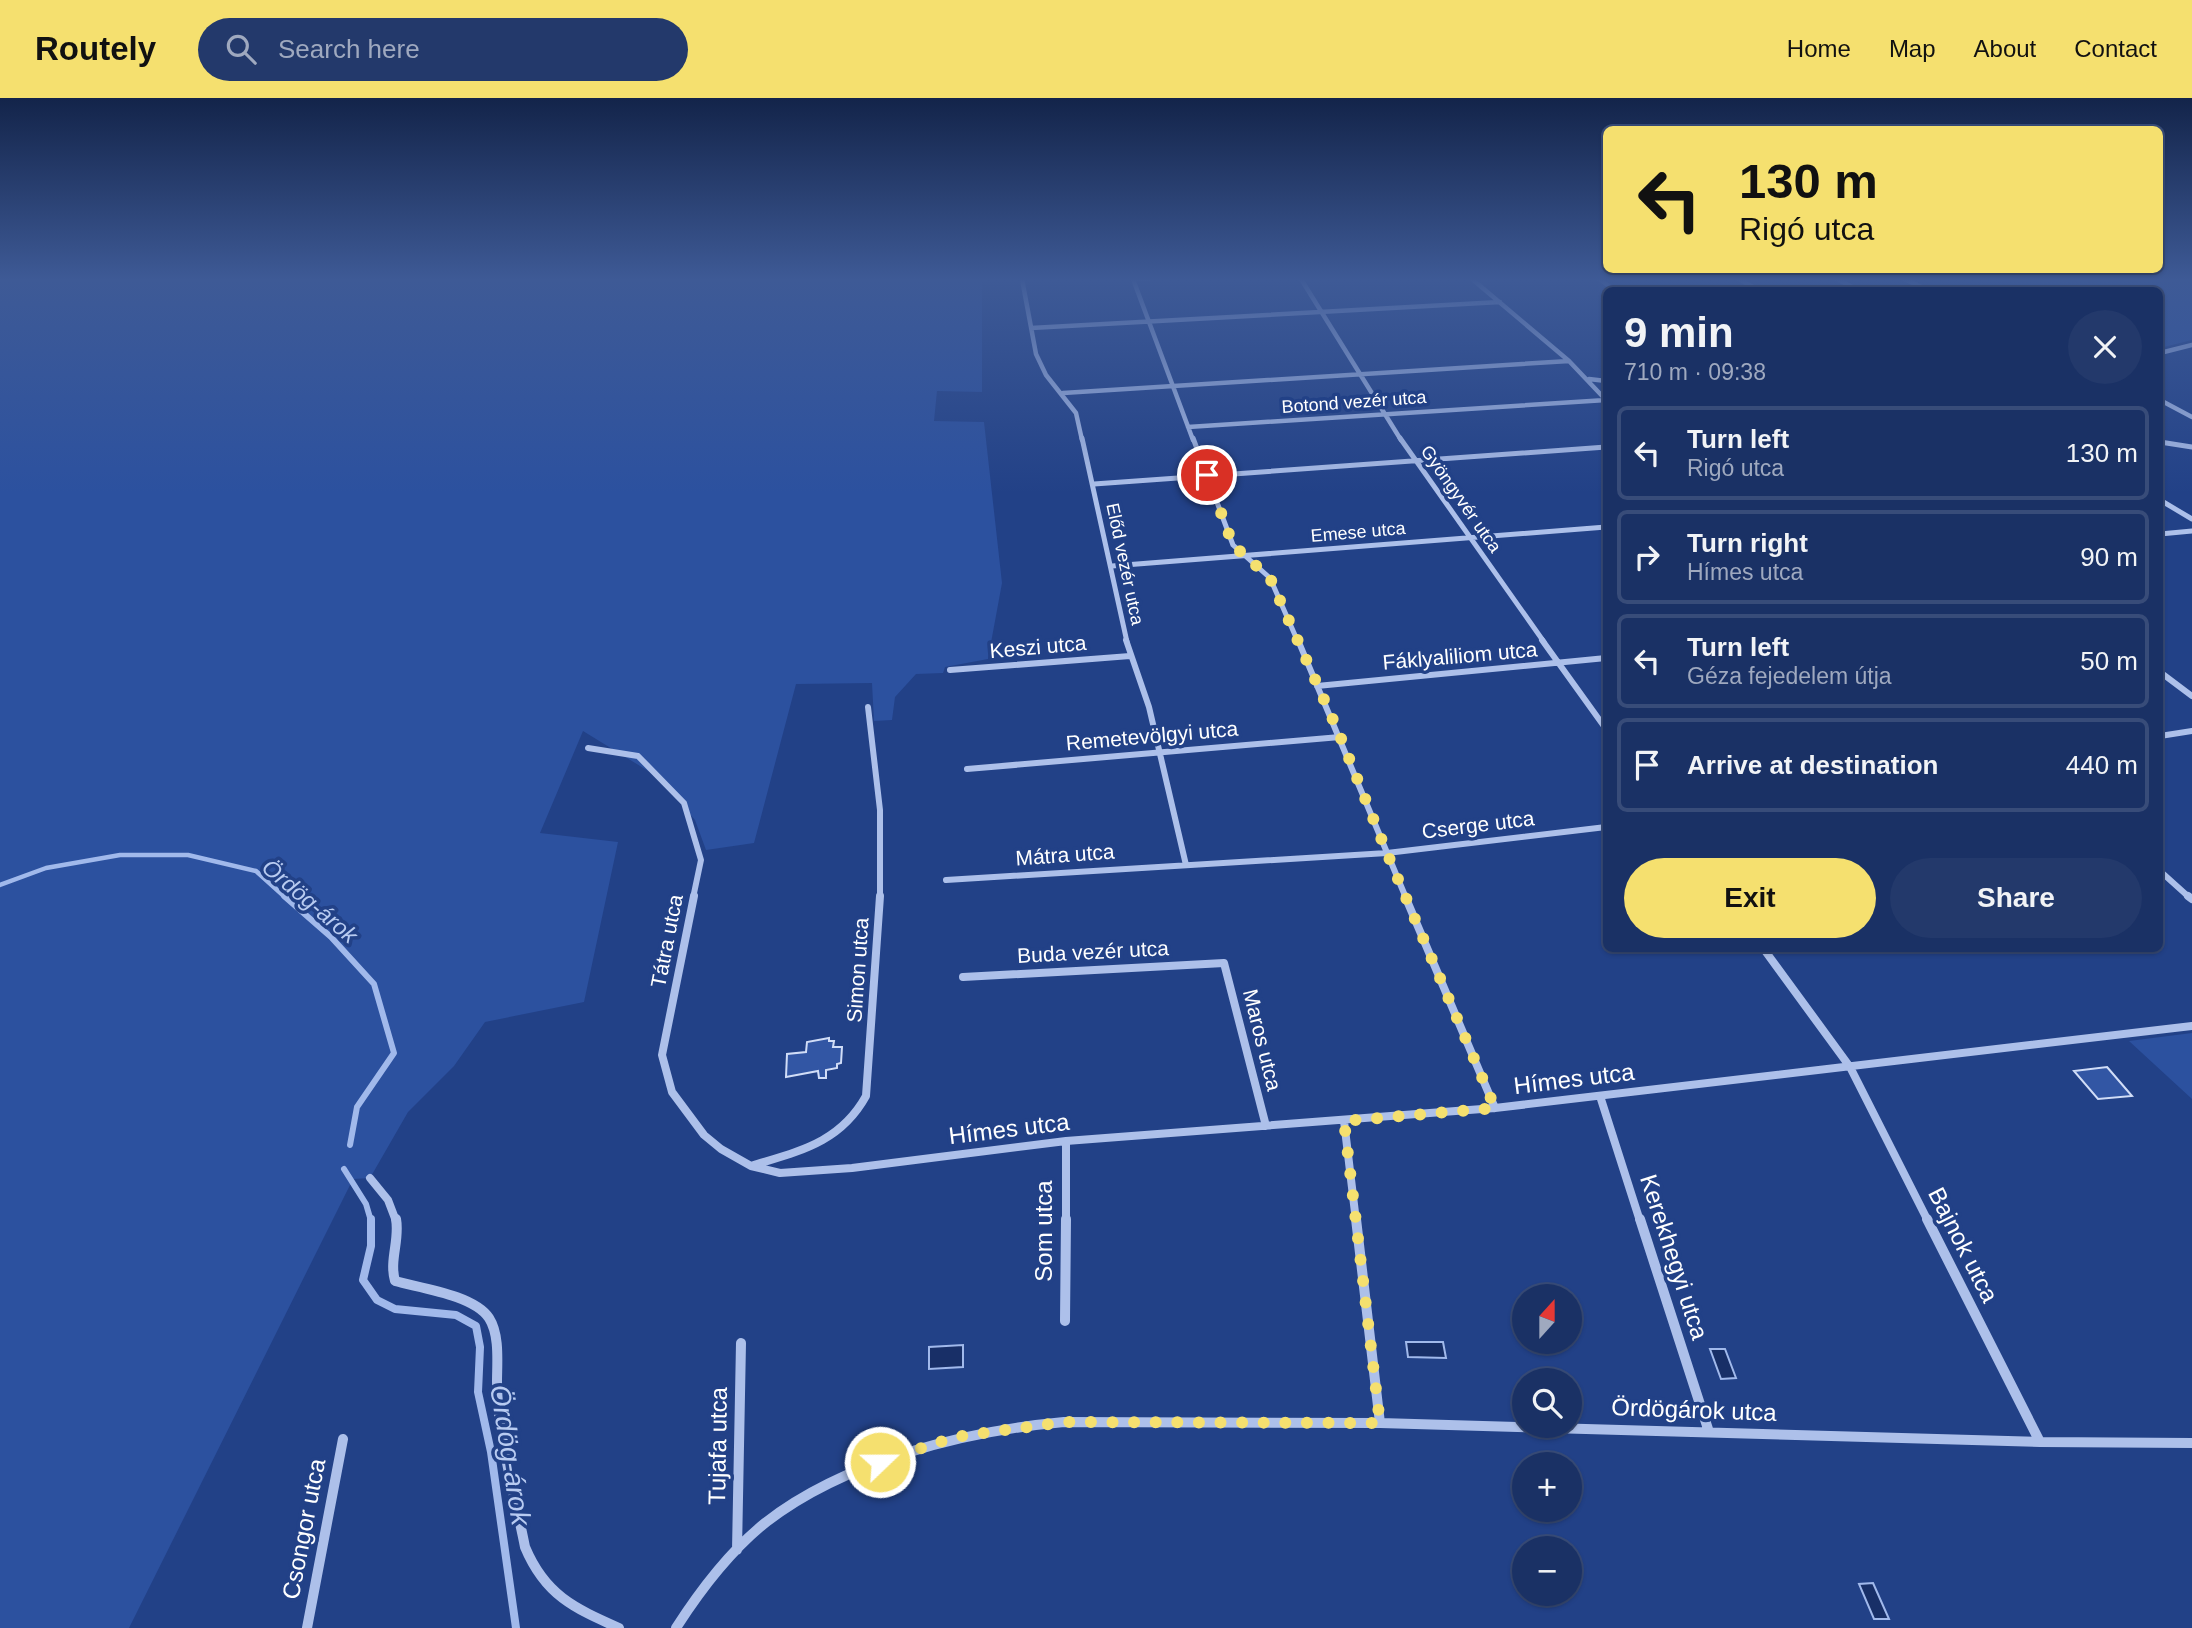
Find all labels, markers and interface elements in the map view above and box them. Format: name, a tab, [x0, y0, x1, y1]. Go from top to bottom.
search box	[198, 18, 688, 81]
text: Routely	[35, 30, 156, 67]
icon: search	[222, 30, 260, 68]
text: Search here	[278, 34, 420, 64]
text: Home	[1787, 35, 1851, 62]
text: Map	[1889, 35, 1936, 62]
text: About	[1974, 35, 2036, 62]
text: Contact	[2074, 35, 2157, 62]
icon: left	[1624, 154, 1715, 245]
text: 130 m	[1739, 154, 1878, 208]
text: Rigó utca	[1739, 211, 1874, 247]
text: 9 min	[1624, 309, 1734, 356]
button: close	[2068, 310, 2142, 384]
text: 710 m · 09:38	[1624, 359, 1766, 385]
street label: Botond vezér utca	[1281, 387, 1428, 417]
text: Turn left	[1687, 424, 1789, 454]
icon: left	[1628, 434, 1666, 472]
text: 130 m	[2066, 438, 2138, 468]
street label: Gyöngyvér utca	[1417, 442, 1506, 557]
pin	[1177, 445, 1237, 505]
text: Rigó utca	[1687, 455, 1784, 481]
icon: arrive	[1188, 456, 1226, 494]
street label: Előd vezér utca	[1102, 501, 1148, 628]
street label: Emese utca	[1310, 518, 1407, 546]
text: Turn right	[1687, 528, 1808, 558]
icon: right	[1628, 538, 1666, 576]
text: 90 m	[2080, 542, 2138, 572]
text: Hímes utca	[1687, 559, 1803, 585]
street label: Keszi utca	[989, 631, 1088, 662]
text: Turn left	[1687, 632, 1789, 662]
street label: Fáklyaliliom utca	[1382, 637, 1539, 674]
icon: left	[1628, 642, 1666, 680]
text: 50 m	[2080, 646, 2138, 676]
text: Géza fejedelem útja	[1687, 663, 1892, 689]
street label: Remetevölgyi utca	[1065, 716, 1239, 754]
icon: arrive	[1628, 746, 1666, 784]
text: Arrive at destination	[1687, 750, 1938, 780]
text: 440 m	[2066, 750, 2138, 780]
street label: Cserge utca	[1420, 806, 1536, 843]
street label: Mátra utca	[1015, 840, 1116, 869]
water label: Ördög-árok	[257, 854, 364, 949]
button: Exit	[1624, 858, 1876, 938]
button: Share	[1890, 858, 2142, 938]
street label: Tátra utca	[646, 892, 687, 990]
street label: Simon utca	[842, 916, 873, 1023]
street label: Buda vezér utca	[1017, 936, 1170, 967]
street label: Maros utca	[1239, 987, 1286, 1093]
street label: Hímes utca	[1512, 1058, 1636, 1099]
street label: Hímes utca	[947, 1108, 1071, 1149]
street label: Kerekhegyi utca	[1635, 1171, 1714, 1343]
street label: Som utca	[1030, 1180, 1057, 1282]
street label: Bajnok utca	[1923, 1183, 2004, 1307]
north arrow	[1512, 1284, 1582, 1354]
map controls	[1512, 1284, 1582, 1606]
button: search	[1512, 1368, 1582, 1438]
water label: Ördög-árok	[484, 1383, 537, 1529]
street label: Tujafa utca	[703, 1386, 732, 1505]
street label: Ördögárok utca	[1611, 1393, 1778, 1426]
position arrow	[843, 1425, 917, 1499]
button: +	[1512, 1452, 1582, 1522]
street label: Csongor utca	[277, 1456, 331, 1602]
button: −	[1512, 1536, 1582, 1606]

